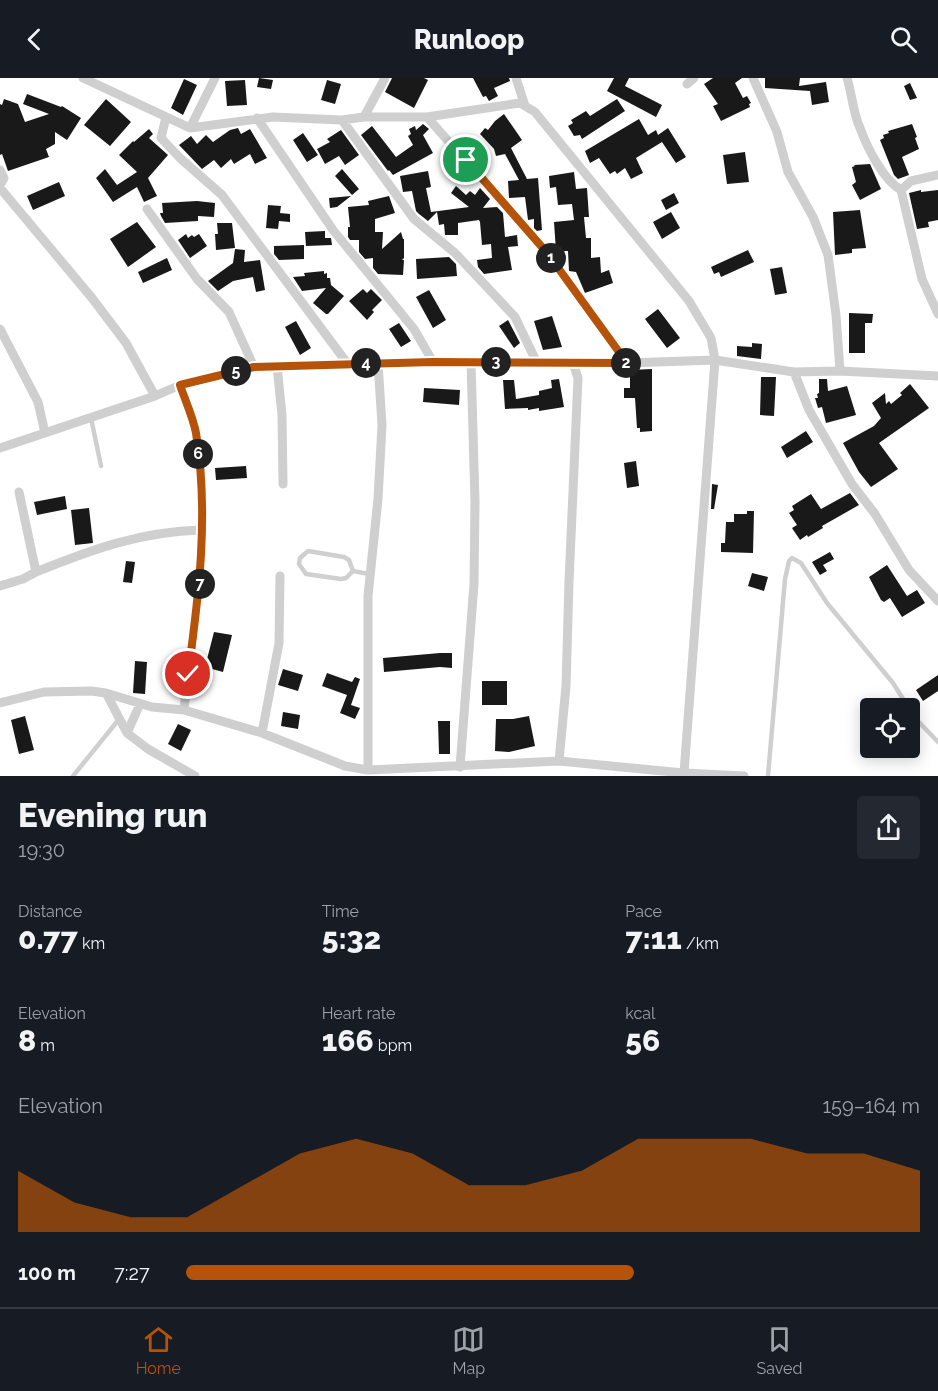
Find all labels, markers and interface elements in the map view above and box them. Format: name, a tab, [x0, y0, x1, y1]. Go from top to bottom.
icon: back	[18, 23, 51, 56]
icon: search	[887, 23, 920, 56]
text: Runloop	[414, 24, 524, 55]
pin	[440, 134, 491, 185]
icon: arrive	[449, 143, 482, 176]
pin: 1	[536, 243, 566, 273]
text: 1	[547, 248, 555, 267]
pin: 3	[481, 347, 511, 377]
pin: 4	[351, 348, 381, 378]
pin: 2	[611, 348, 641, 378]
text: 3	[492, 352, 500, 371]
text: 4	[361, 353, 371, 372]
text: 2	[621, 353, 631, 372]
pin: 5	[221, 356, 251, 386]
text: 5	[232, 361, 240, 380]
pin: 6	[183, 439, 213, 469]
text: 6	[193, 444, 203, 463]
pin: 7	[185, 569, 215, 599]
text: 7	[196, 574, 204, 593]
pin	[162, 648, 213, 699]
icon: check	[171, 657, 204, 690]
map controls	[860, 698, 920, 758]
button: locate	[860, 698, 920, 758]
text: Evening run	[18, 796, 208, 835]
button: share	[857, 796, 920, 859]
text: 19:30	[18, 838, 65, 862]
text: Distance	[18, 902, 82, 921]
text: Time	[322, 902, 359, 921]
text: Pace	[625, 902, 662, 921]
text: 0.77	[18, 921, 78, 956]
text: 5:32	[322, 921, 381, 956]
text: 7:11	[625, 921, 682, 956]
text: km	[78, 934, 105, 953]
text: /km	[682, 934, 719, 953]
text: Elevation	[18, 1004, 86, 1023]
text: Heart rate	[322, 1004, 395, 1023]
text: kcal	[625, 1004, 655, 1023]
text: 8	[18, 1023, 36, 1058]
text: 166	[322, 1023, 374, 1058]
text: 56	[625, 1023, 660, 1058]
text: m	[36, 1036, 55, 1055]
text: bpm	[374, 1036, 412, 1055]
text: Elevation	[18, 1094, 103, 1118]
text: 159–164 m	[823, 1094, 920, 1118]
text: 100 m	[18, 1261, 76, 1285]
text: 7:27	[114, 1261, 150, 1285]
tab: Home	[136, 1323, 181, 1378]
tab: Map	[452, 1323, 485, 1378]
tab: Saved	[757, 1323, 802, 1378]

